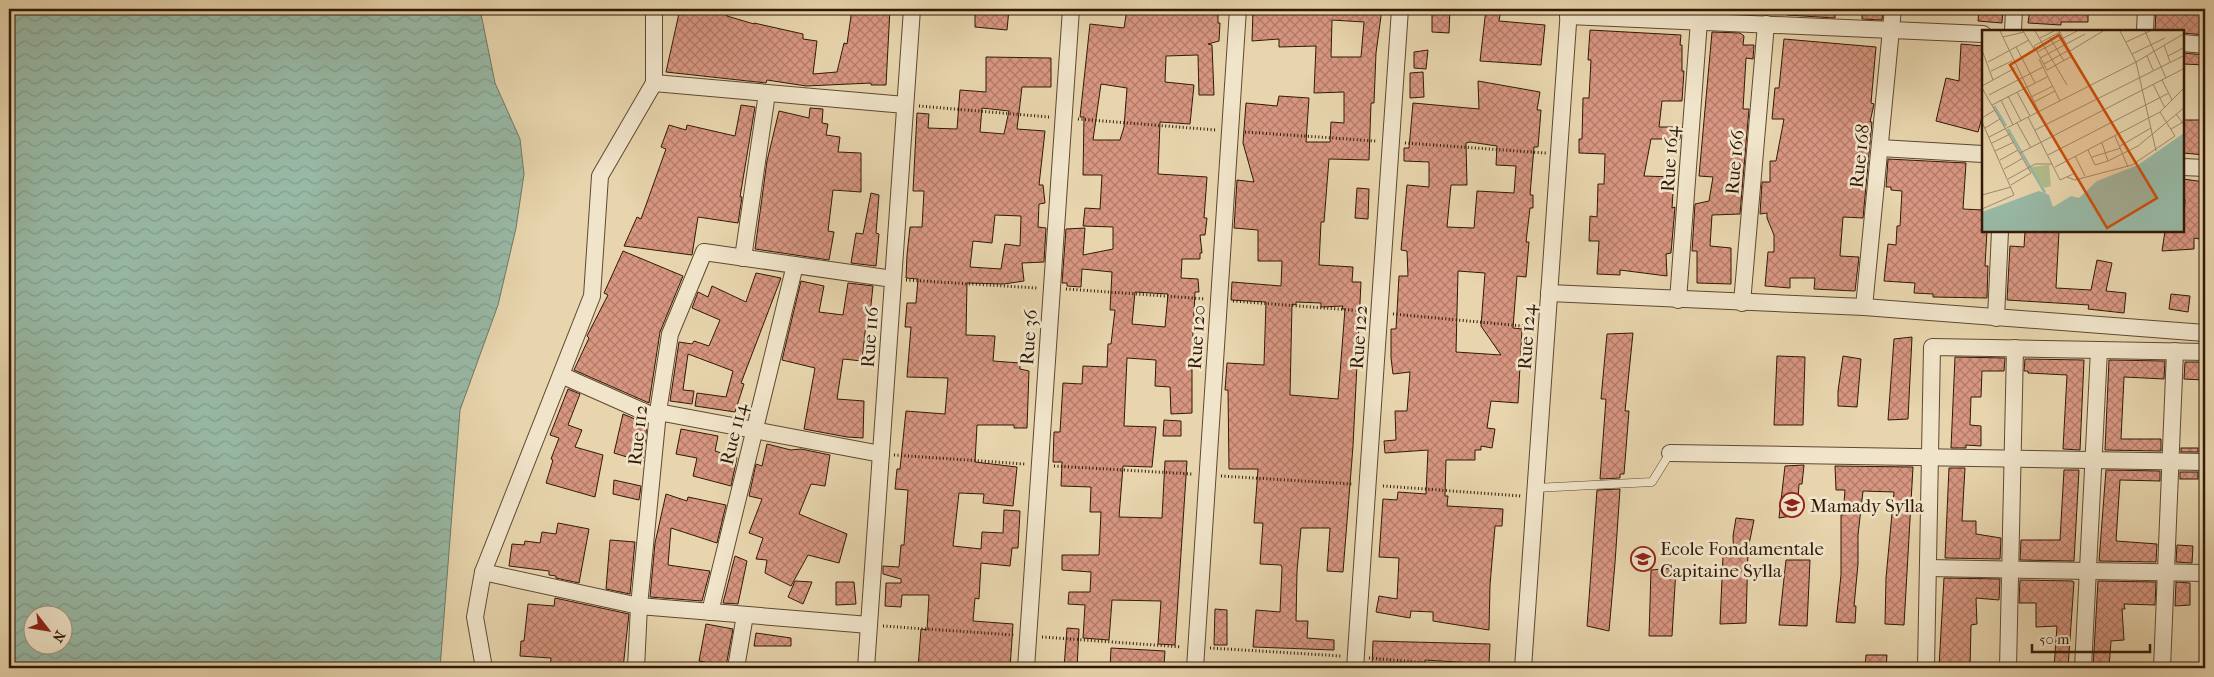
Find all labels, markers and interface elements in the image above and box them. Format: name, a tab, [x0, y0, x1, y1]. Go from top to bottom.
inset map	[1982, 30, 2184, 232]
street label: Rue 168	[1846, 123, 1874, 189]
street label: Rue 164	[1657, 125, 1683, 193]
street label: Rue 166	[1721, 128, 1749, 195]
street label: Rue 124	[1514, 303, 1540, 370]
street label: Rue 120	[1184, 304, 1210, 370]
street label: Rue 122	[1346, 304, 1372, 370]
street label: Rue 116	[857, 305, 883, 368]
street label: Rue 36	[1016, 308, 1042, 366]
street label: Rue 114	[716, 401, 752, 467]
street label: Rue 112	[624, 403, 652, 467]
school or university icon: Mamady Sylla	[1779, 492, 1805, 518]
place label: Mamady Sylla	[1810, 495, 1924, 517]
place label: Ecole Fondamentale Capitaine Sylla	[1660, 538, 1824, 582]
school or university icon: Ecole Fondamentale Capitaine Sylla	[1630, 546, 1656, 572]
north arrow	[22, 604, 72, 654]
scale bar	[2032, 622, 2149, 654]
text: N	[48, 628, 69, 646]
text: 50 m	[2039, 630, 2070, 648]

